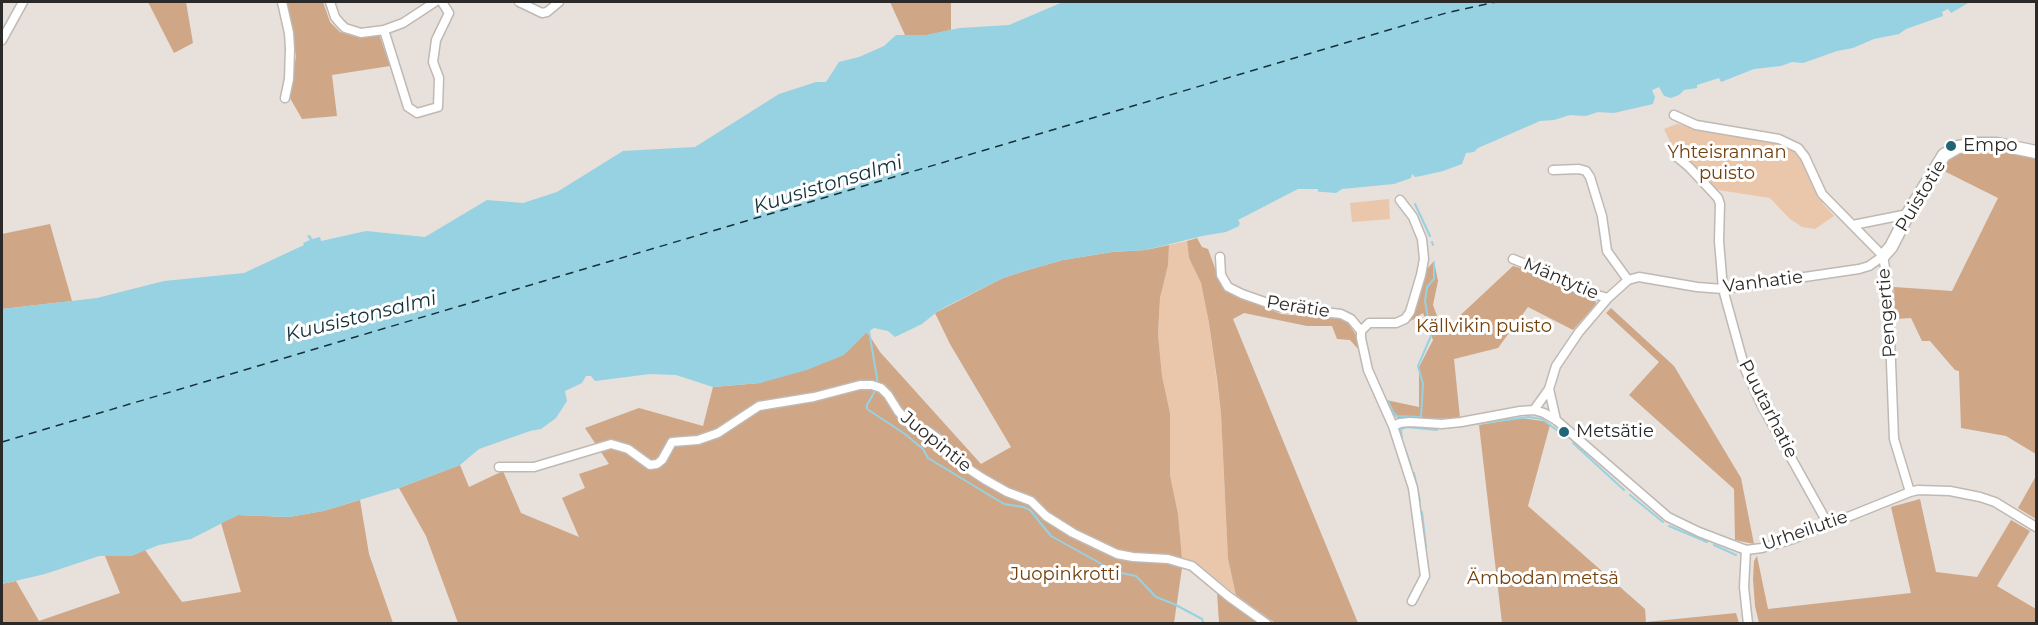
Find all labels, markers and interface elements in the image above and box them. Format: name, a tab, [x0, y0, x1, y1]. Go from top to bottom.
place label: Empo	[1963, 135, 2018, 157]
marker: Empo	[1944, 139, 1958, 153]
park label: Yhteisrannan puisto	[1667, 142, 1787, 184]
water label: Kuusistonsalmi	[750, 151, 906, 219]
street label: Puistotie	[1891, 156, 1951, 236]
street label: Mäntytie	[1520, 254, 1602, 304]
street label: Vanhatie	[1722, 266, 1804, 298]
street label: Pengertie	[1873, 268, 1901, 358]
water label: Kuusistonsalmi	[283, 287, 439, 347]
street label: Perätie	[1265, 291, 1331, 323]
park label: Källvikin puisto	[1416, 316, 1552, 338]
street label: Puutarhatie	[1734, 356, 1802, 462]
street label: Juopintie	[896, 407, 976, 477]
place label: Metsätie	[1576, 421, 1654, 443]
marker: Metsätie	[1557, 425, 1571, 439]
street label: Urheilutie	[1759, 506, 1851, 556]
park label: Juopinkrotti	[1010, 564, 1120, 586]
park label: Ämbodan metsä	[1467, 568, 1619, 590]

